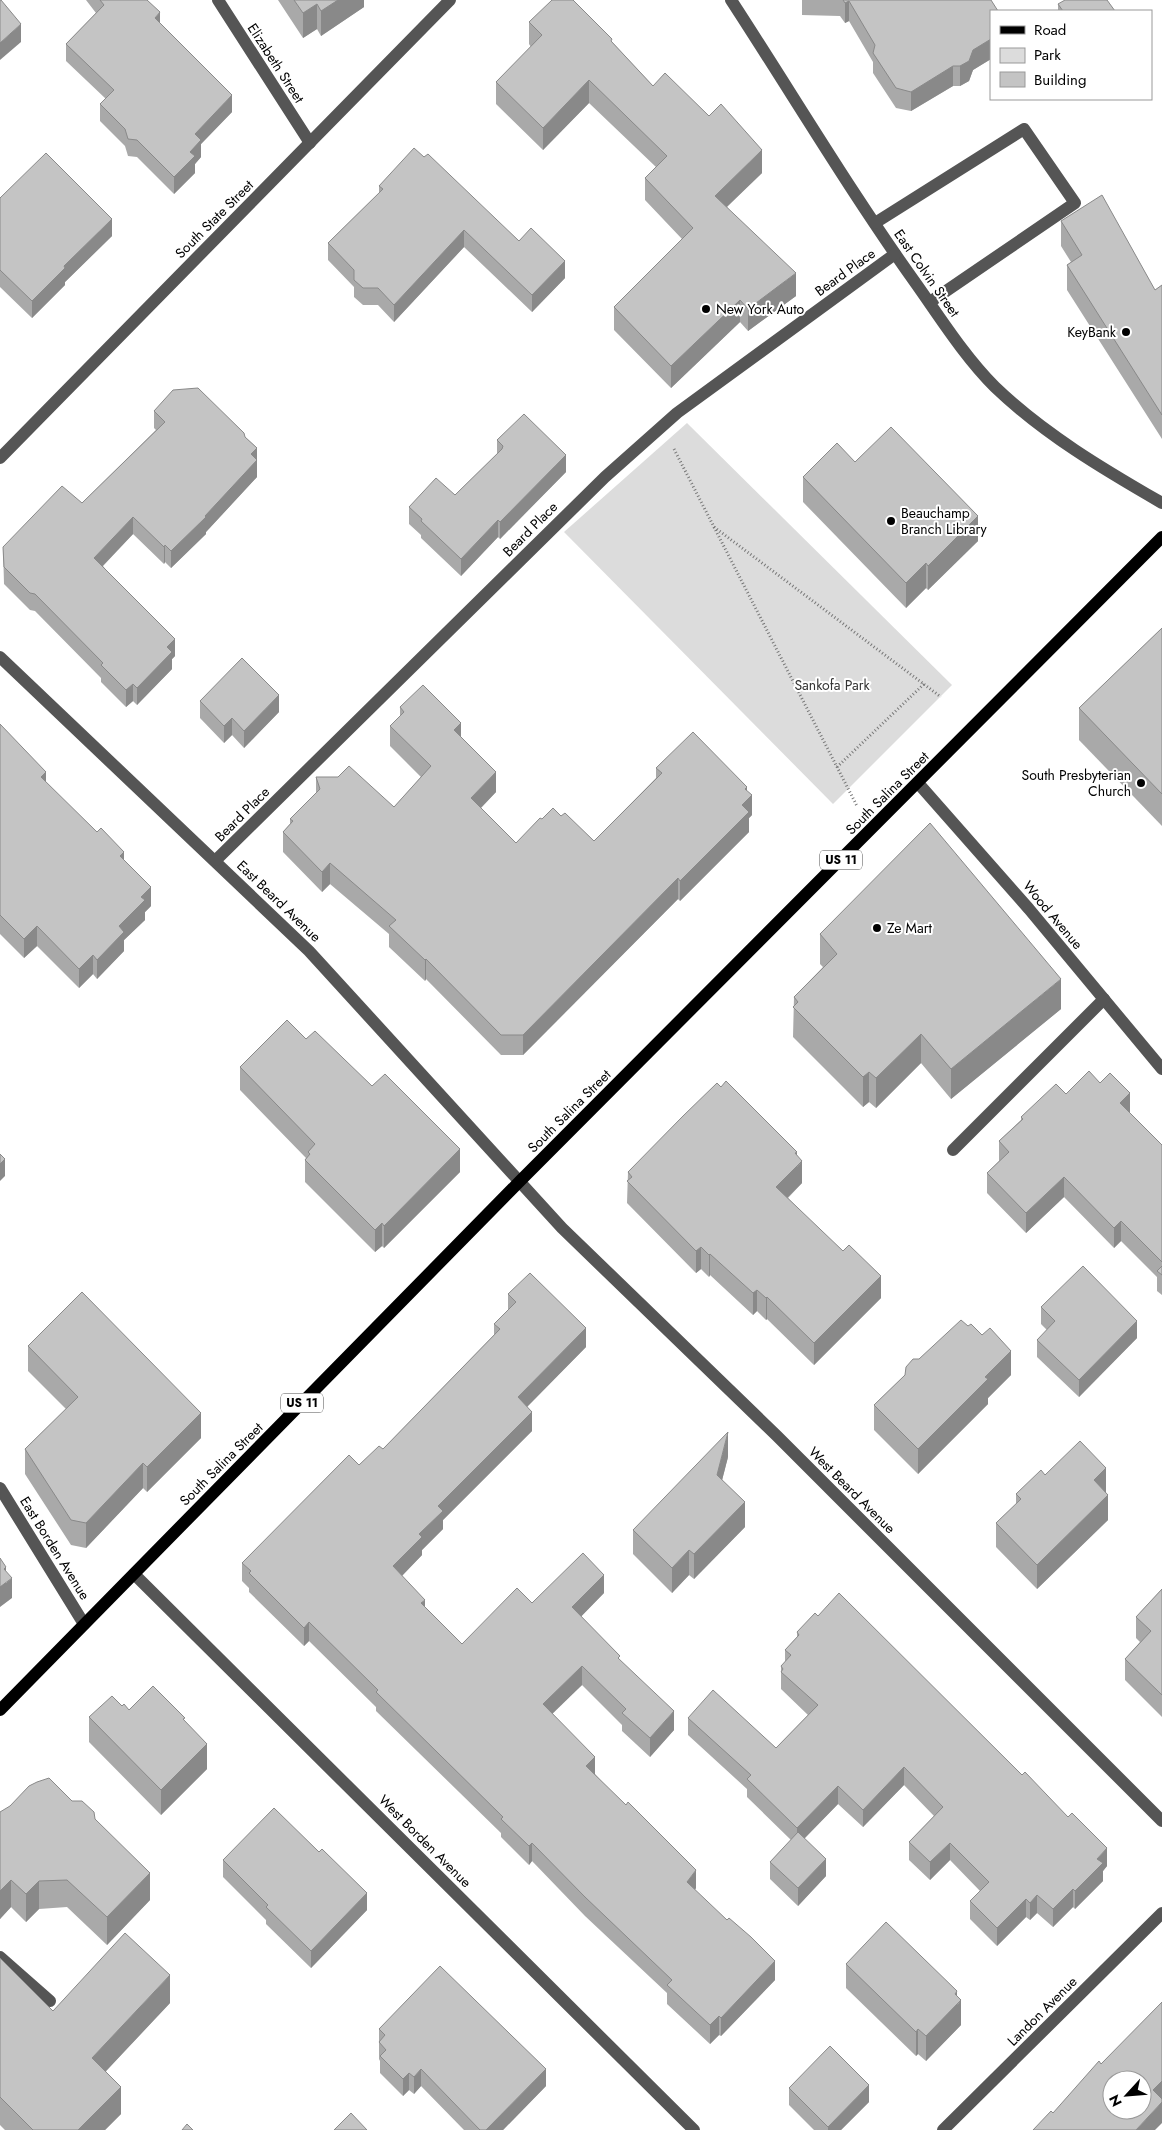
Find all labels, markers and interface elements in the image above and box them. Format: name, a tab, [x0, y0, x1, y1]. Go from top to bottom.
legend	[990, 10, 1152, 100]
street label: Elizabeth Street	[243, 19, 310, 107]
text: Road	[1034, 19, 1066, 41]
text: Park	[1034, 44, 1061, 66]
text: Building	[1034, 69, 1086, 91]
street label: South State Street	[170, 175, 258, 263]
street label: East Colvin Street	[889, 225, 965, 321]
street label: Beard Place	[811, 243, 879, 301]
place label: New York Auto	[716, 299, 804, 319]
marker: New York Auto	[700, 303, 712, 315]
place label: KeyBank	[1067, 322, 1117, 342]
marker: KeyBank	[1120, 326, 1132, 338]
street label: Beard Place	[498, 497, 562, 561]
place label: Beauchamp Branch Library	[901, 503, 988, 539]
marker: Beauchamp Branch Library	[885, 515, 897, 527]
park label: Sankofa Park	[794, 675, 870, 695]
street label: South Salina Street	[841, 746, 934, 839]
place label: South Presbyterian Church	[1022, 765, 1131, 801]
marker: South Presbyterian Church	[1135, 777, 1147, 789]
street label: Beard Place	[210, 782, 274, 846]
road number: US 11	[820, 850, 862, 870]
street label: East Beard Avenue	[232, 856, 326, 946]
street label: Wood Avenue	[1018, 876, 1088, 954]
place label: Ze Mart	[887, 918, 932, 938]
marker: Ze Mart	[871, 922, 883, 934]
street label: South Salina Street	[523, 1064, 616, 1157]
road number: US 11	[281, 1394, 323, 1412]
street label: South Salina Street	[175, 1417, 268, 1510]
street label: West Beard Avenue	[804, 1442, 900, 1538]
street label: East Borden Avenue	[15, 1493, 95, 1603]
street label: West Borden Avenue	[374, 1790, 476, 1892]
street label: Landon Avenue	[1003, 1972, 1081, 2050]
north arrow	[1102, 2070, 1152, 2120]
text: N	[1104, 2091, 1127, 2110]

